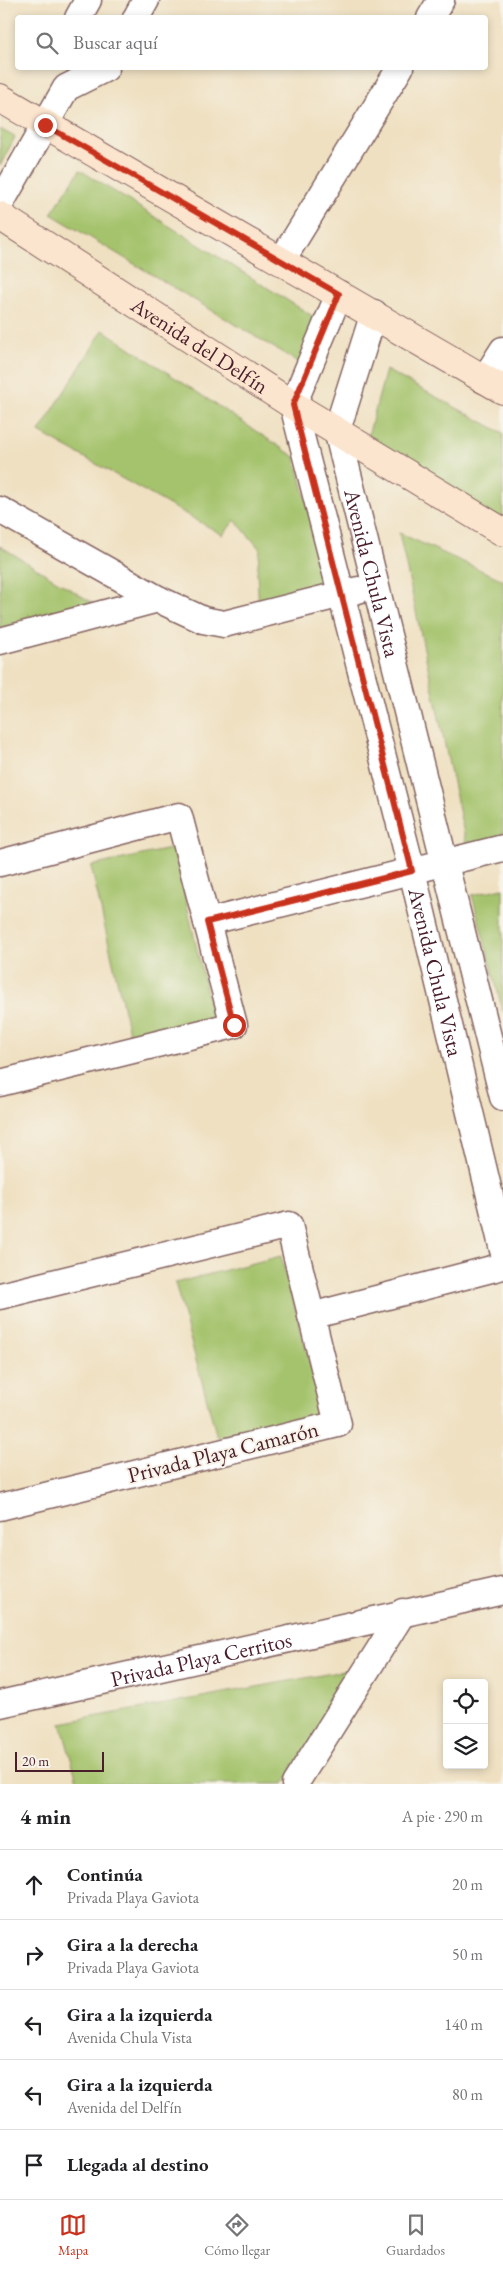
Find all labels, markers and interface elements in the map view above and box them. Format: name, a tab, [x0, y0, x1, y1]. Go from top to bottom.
search box	[15, 15, 488, 70]
icon: search	[33, 29, 61, 57]
text: Buscar aquí	[73, 30, 158, 55]
route end	[34, 114, 57, 137]
street label: Avenida del Delfín	[125, 289, 275, 400]
street label: Avenida Chula Vista	[337, 485, 408, 660]
street label: Avenida Chula Vista	[402, 884, 471, 1059]
route start	[223, 1014, 246, 1037]
street label: Privada Playa Camarón	[124, 1414, 322, 1490]
street label: Privada Playa Cerritos	[108, 1624, 294, 1693]
map controls	[443, 1679, 488, 1769]
button: locate	[443, 1679, 488, 1724]
button: layers	[443, 1724, 488, 1769]
scale bar	[15, 1749, 104, 1772]
text: 20 m	[22, 1752, 49, 1770]
text: 4 min	[20, 1803, 71, 1830]
text: A pie · 290 m	[402, 1806, 483, 1827]
text: Continúa	[67, 1862, 143, 1887]
icon: ahead	[20, 1871, 48, 1899]
text: 20 m	[452, 1874, 483, 1895]
text: Privada Playa Gaviota	[67, 1887, 199, 1908]
text: Gira a la derecha	[67, 1932, 198, 1957]
icon: right	[20, 1941, 48, 1969]
text: 50 m	[452, 1944, 483, 1965]
text: Privada Playa Gaviota	[67, 1957, 199, 1978]
text: Gira a la izquierda	[67, 2002, 213, 2027]
icon: left	[20, 2011, 48, 2039]
text: 140 m	[444, 2014, 483, 2035]
text: Avenida Chula Vista	[67, 2027, 192, 2048]
text: Gira a la izquierda	[67, 2072, 213, 2097]
icon: left	[20, 2081, 48, 2109]
text: 80 m	[452, 2084, 483, 2105]
text: Avenida del Delfín	[67, 2097, 182, 2118]
icon: arrive	[20, 2151, 48, 2179]
text: Llegada al destino	[67, 2152, 209, 2177]
tab: Mapa	[58, 2211, 88, 2259]
tab: Cómo llegar	[204, 2211, 270, 2259]
tab: Guardados	[386, 2211, 445, 2259]

